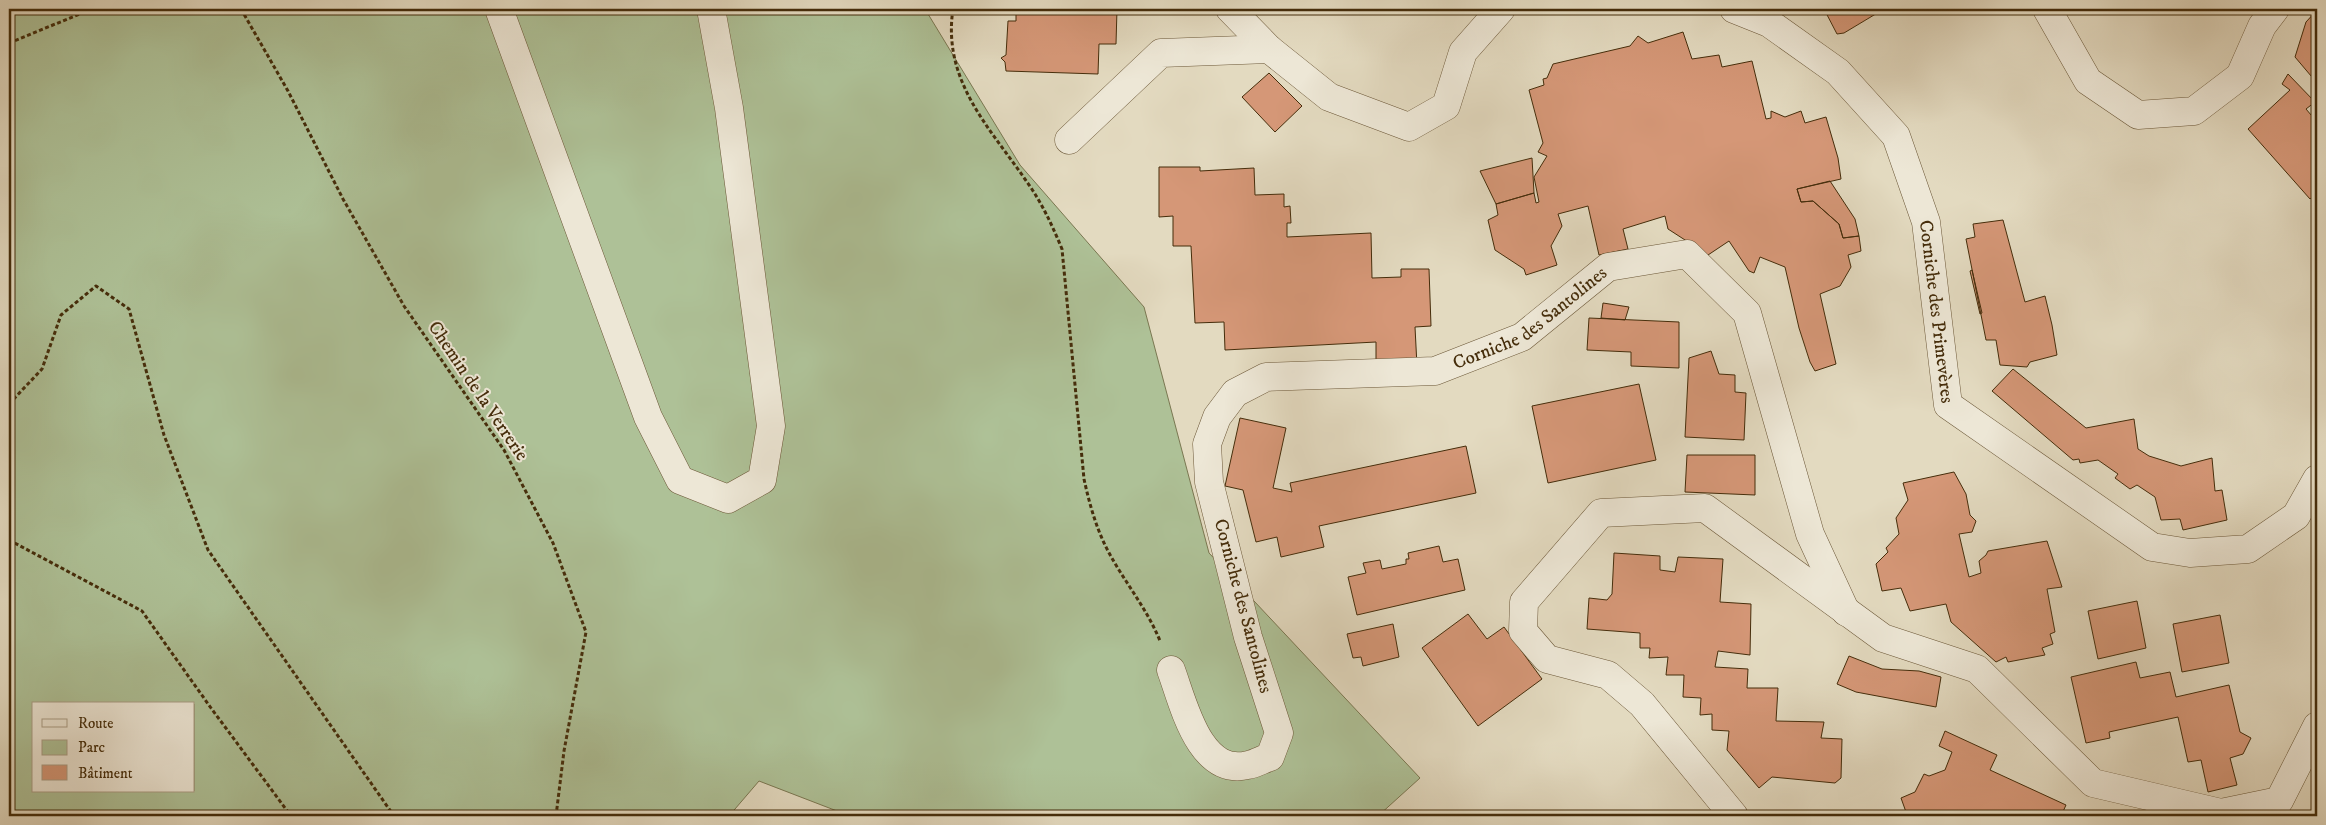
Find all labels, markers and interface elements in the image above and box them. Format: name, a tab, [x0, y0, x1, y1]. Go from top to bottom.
street label: Corniche des Primevères	[1914, 219, 1959, 404]
street label: Corniche des Santolines	[1449, 261, 1611, 374]
street label: Chemin de la Verrerie	[423, 317, 533, 465]
street label: Corniche des Santolines	[1209, 516, 1277, 696]
legend	[32, 702, 195, 792]
text: Route	[78, 714, 113, 733]
text: Parc	[78, 738, 106, 757]
text: Bâtiment	[78, 764, 133, 783]

